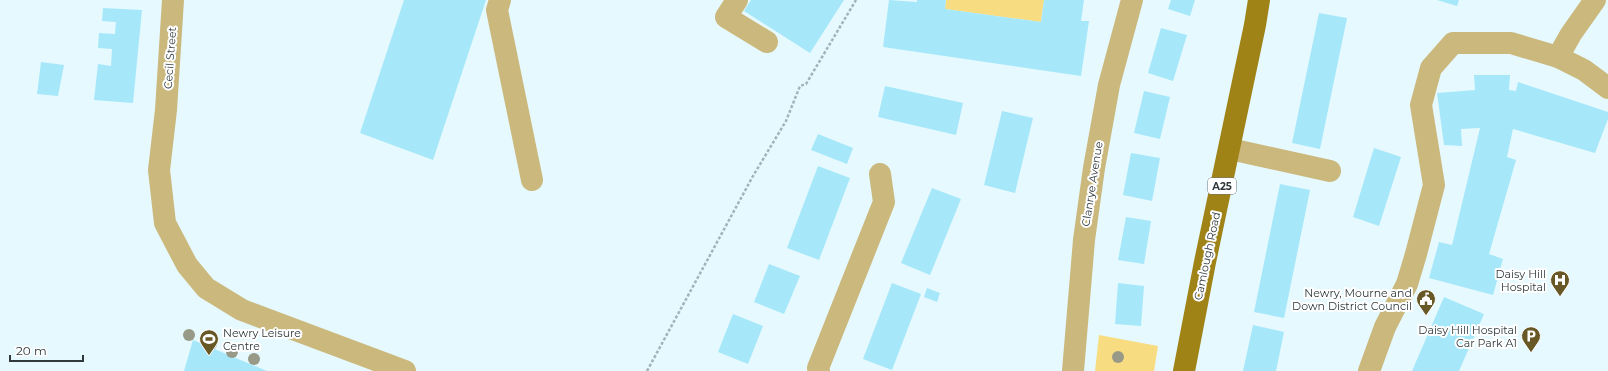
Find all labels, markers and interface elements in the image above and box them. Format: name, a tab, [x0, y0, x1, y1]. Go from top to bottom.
street label: Cecil Street	[161, 26, 179, 90]
street label: Clanrye Avenue	[1078, 140, 1106, 227]
road number: A25	[1208, 178, 1236, 194]
street label: Camlough Road	[1191, 211, 1223, 301]
place label: Daisy Hill Hospital	[1495, 267, 1546, 294]
hospital icon: Daisy Hill Hospital	[1549, 269, 1571, 297]
place label: Newry, Mourne and Down District Council	[1292, 286, 1412, 313]
public building icon: Newry, Mourne and Down District Council	[1415, 288, 1437, 316]
place label: Daisy Hill Hospital Car Park A1	[1418, 323, 1517, 350]
parking icon: Daisy Hill Hospital Car Park A1	[1520, 325, 1542, 353]
place label: Newry Leisure Centre	[223, 326, 301, 353]
sports icon: Newry Leisure Centre	[198, 328, 220, 356]
scale bar	[10, 337, 83, 363]
text: 20 m	[16, 343, 47, 358]

